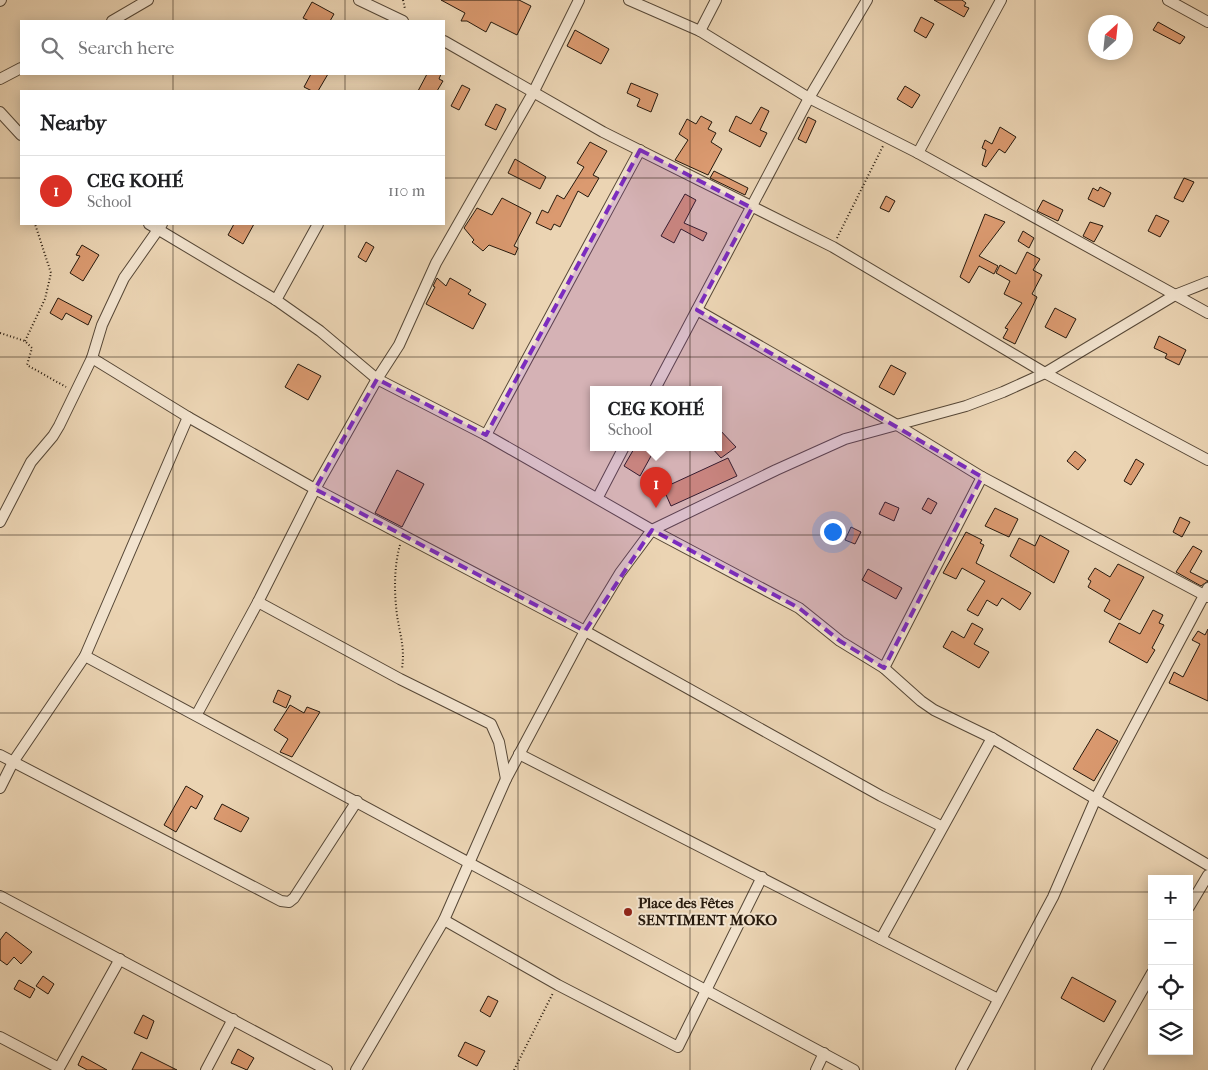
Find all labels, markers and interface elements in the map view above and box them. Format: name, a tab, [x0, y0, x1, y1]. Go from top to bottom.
north arrow	[1088, 15, 1133, 60]
search box	[20, 20, 445, 75]
icon: search	[38, 34, 66, 62]
text: Search here	[78, 37, 174, 59]
text: Nearby	[40, 111, 106, 135]
text: CEG KOHÉ	[87, 170, 183, 192]
text: 1	[53, 181, 59, 200]
text: 110 m	[388, 181, 425, 200]
text: School	[87, 192, 132, 211]
popup	[590, 386, 722, 451]
text: CEG KOHÉ	[608, 398, 704, 420]
text: School	[608, 420, 653, 439]
pin: 1	[640, 467, 672, 508]
your location	[820, 519, 846, 545]
map controls	[1148, 875, 1193, 1055]
button: +	[1148, 875, 1193, 920]
place label: Place des Fêtes SENTIMENT MOKO	[638, 894, 777, 929]
marker: Place des Fêtes SENTIMENT MOKO	[622, 906, 634, 918]
button: −	[1148, 920, 1193, 965]
button: locate	[1148, 965, 1193, 1010]
button: layers	[1148, 1010, 1193, 1055]

